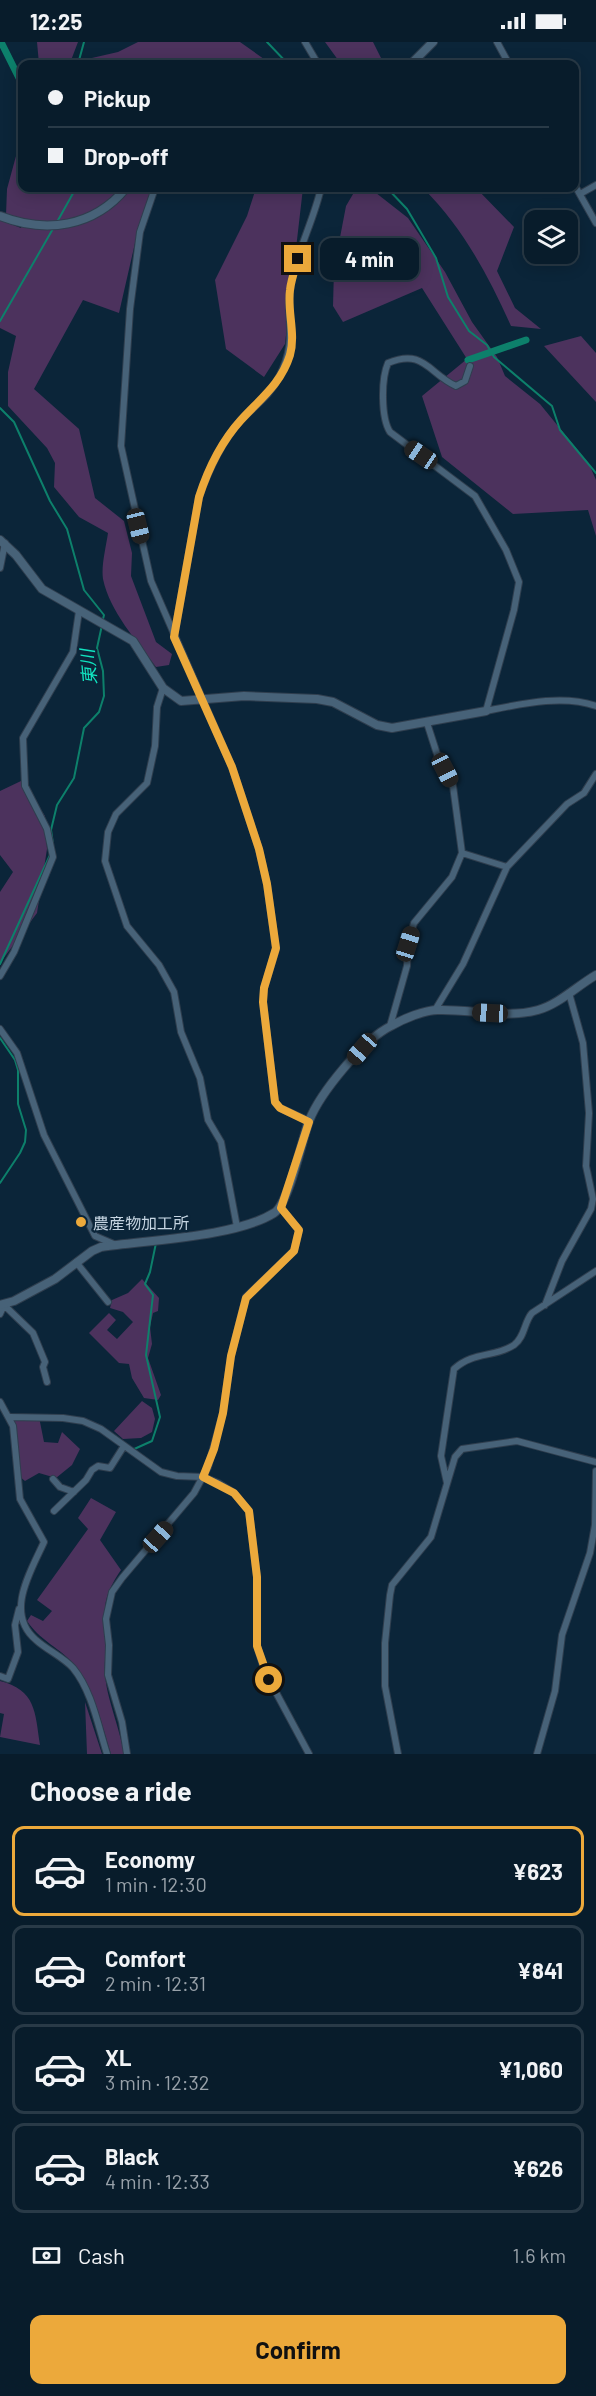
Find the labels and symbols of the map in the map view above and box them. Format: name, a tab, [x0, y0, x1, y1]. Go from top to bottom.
callout: 4 min	[319, 238, 418, 280]
route end	[284, 245, 311, 272]
car	[401, 437, 441, 473]
car	[125, 506, 151, 546]
water label: 東川	[75, 646, 101, 686]
car	[429, 750, 461, 790]
car	[394, 924, 422, 964]
car	[472, 1003, 508, 1023]
car	[343, 1030, 381, 1068]
place label: 農産物加工所	[93, 1213, 189, 1232]
marker: 農産物加工所	[74, 1215, 88, 1229]
car	[139, 1518, 177, 1556]
route start	[255, 1666, 282, 1693]

